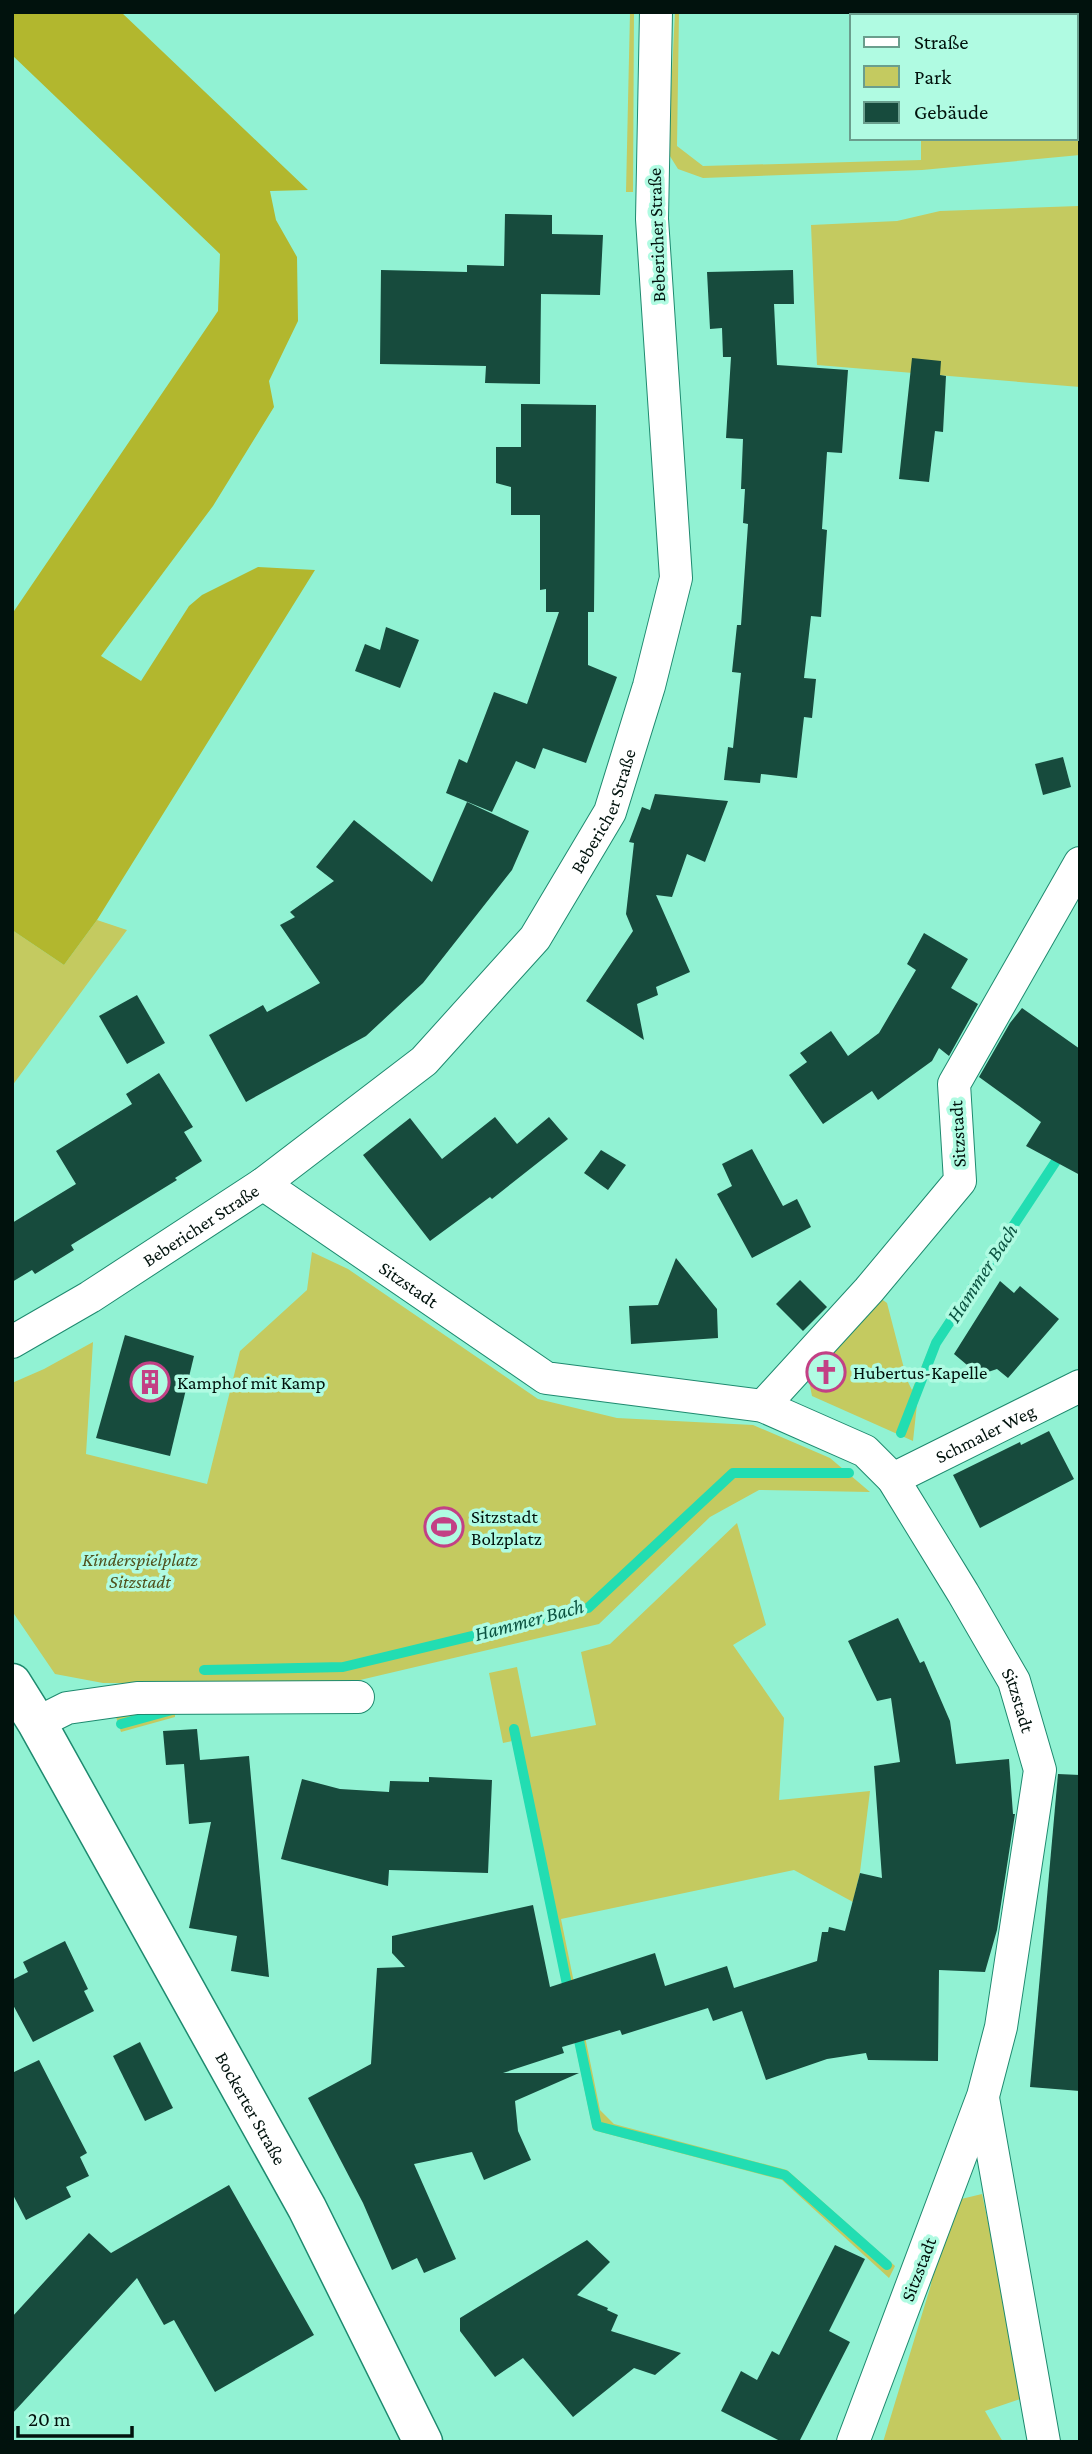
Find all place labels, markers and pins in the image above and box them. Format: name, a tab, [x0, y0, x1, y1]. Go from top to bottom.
church icon: Hubertus-Kapelle	[805, 1351, 847, 1393]
building icon: Kamphof mit Kamp	[129, 1361, 171, 1403]
place label: Hubertus-Kapelle	[853, 1362, 987, 1383]
place label: Kamphof mit Kamp	[177, 1372, 325, 1393]
sports icon: Sitzstadt Bolzplatz	[423, 1506, 465, 1548]
place label: Sitzstadt Bolzplatz	[471, 1506, 542, 1549]

